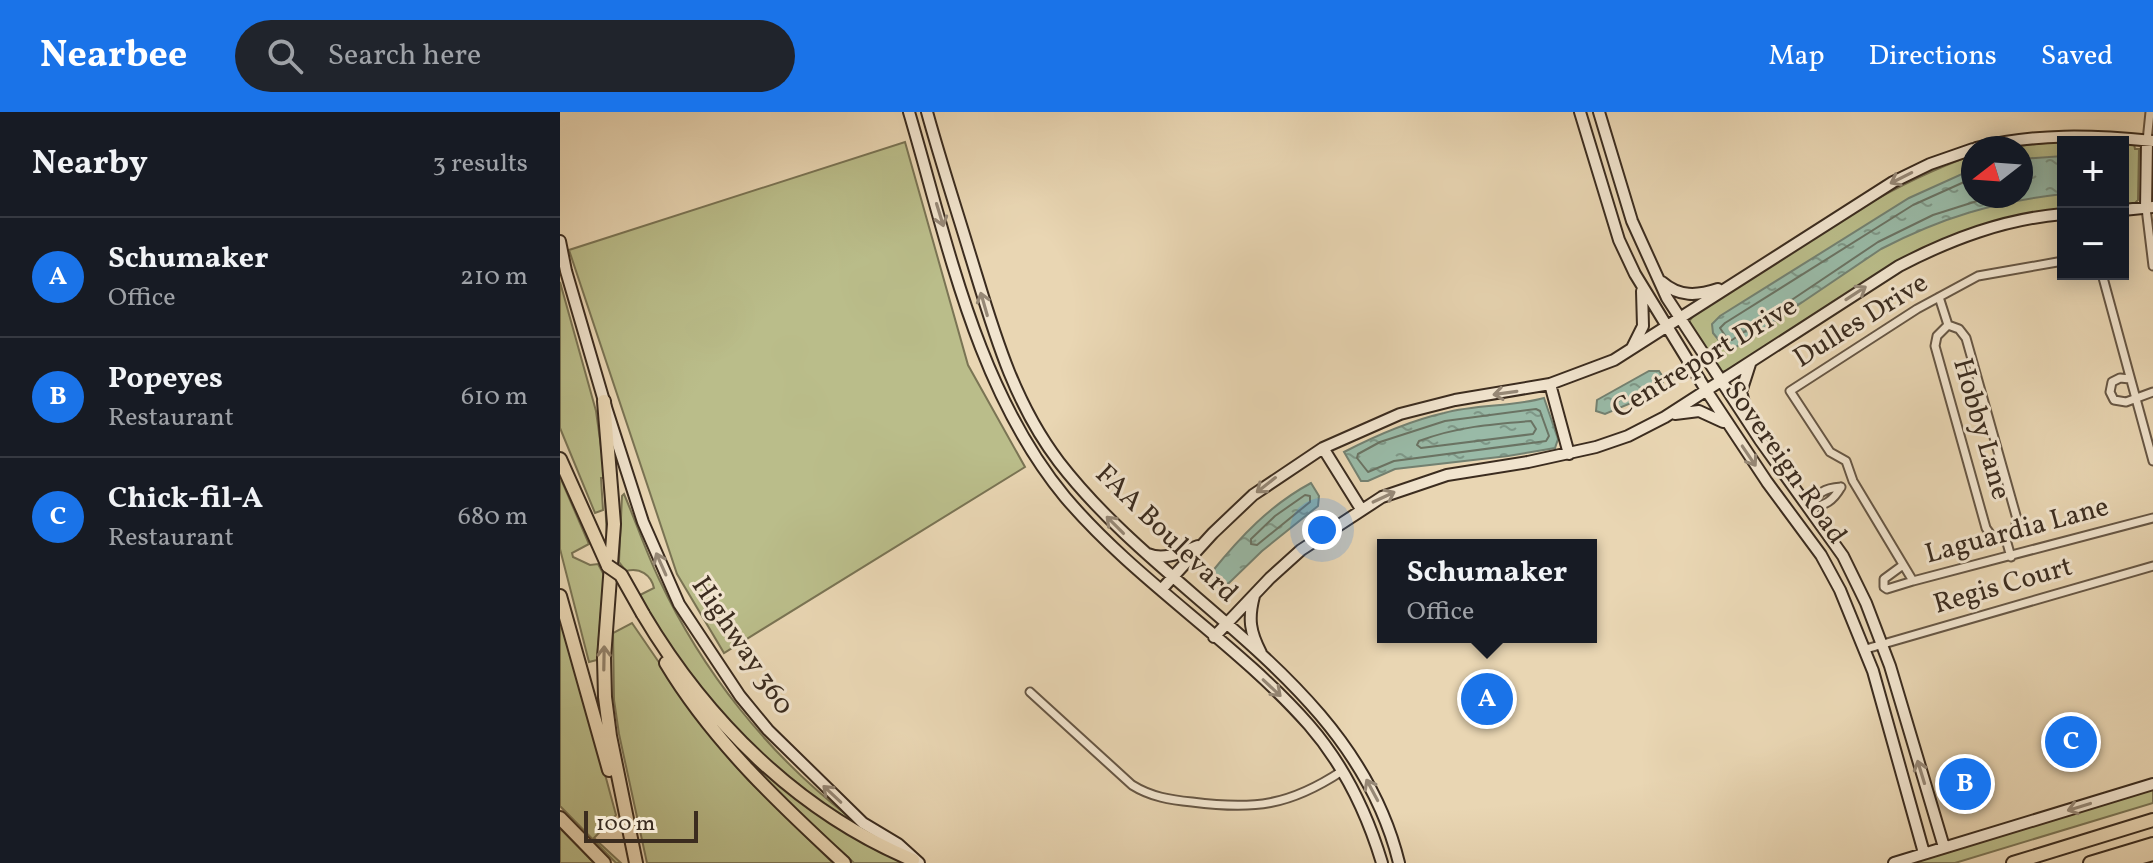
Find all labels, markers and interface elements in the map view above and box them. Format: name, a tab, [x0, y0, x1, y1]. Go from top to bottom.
search box	[235, 20, 795, 92]
text: Nearbee	[40, 30, 187, 83]
icon: search	[263, 34, 307, 78]
text: Search here	[327, 35, 481, 77]
text: Map	[1769, 37, 1825, 76]
text: Directions	[1869, 37, 1997, 76]
text: Saved	[2041, 37, 2113, 76]
north arrow	[1961, 136, 2033, 208]
map controls	[2057, 136, 2129, 280]
button: +	[2057, 136, 2129, 208]
text: Nearby	[32, 141, 148, 188]
text: 3 results	[432, 146, 528, 182]
one-way arrow	[1890, 171, 1913, 187]
one-way arrow	[933, 201, 948, 227]
button: −	[2057, 208, 2129, 280]
text: Schumaker	[108, 238, 268, 280]
text: A	[49, 259, 67, 295]
text: 210 m	[460, 259, 528, 295]
street label: Dulles Drive	[1786, 264, 1936, 378]
text: Office	[108, 280, 176, 316]
one-way arrow	[1844, 285, 1867, 301]
street label: Centreport Drive	[1605, 287, 1805, 429]
one-way arrow	[976, 291, 991, 317]
street label: Hobby Lane	[1942, 354, 2020, 504]
text: Popeyes	[108, 358, 223, 400]
street label: Sovereign Road	[1714, 374, 1856, 552]
text: B	[49, 379, 67, 415]
text: 610 m	[461, 379, 528, 415]
one-way arrow	[1493, 386, 1518, 401]
text: Restaurant	[108, 400, 234, 436]
one-way arrow	[1740, 444, 1757, 466]
street label: FAA Boulevard	[1086, 456, 1246, 612]
one-way arrow	[1256, 477, 1277, 494]
text: Chick-fil-A	[108, 478, 263, 520]
street label: Laguardia Lane	[1921, 488, 2113, 574]
one-way arrow	[1372, 489, 1396, 504]
text: C	[50, 499, 66, 535]
text: 680 m	[458, 499, 528, 535]
your location	[1302, 510, 1342, 550]
one-way arrow	[1106, 516, 1125, 535]
text: Restaurant	[108, 520, 234, 556]
popup	[1377, 539, 1597, 643]
street label: Regis Court	[1929, 548, 2077, 624]
one-way arrow	[653, 552, 668, 577]
text: Schumaker	[1407, 552, 1567, 594]
street label: Highway 360	[681, 569, 803, 723]
text: Office	[1407, 594, 1474, 630]
one-way arrow	[597, 645, 612, 672]
pin: A	[1461, 669, 1513, 729]
one-way arrow	[1262, 679, 1282, 697]
pin: C	[2045, 712, 2097, 772]
pin: B	[1939, 754, 1991, 814]
one-way arrow	[1913, 760, 1928, 786]
one-way arrow	[1363, 779, 1379, 803]
one-way arrow	[822, 784, 842, 803]
one-way arrow	[2066, 800, 2092, 815]
scale bar	[584, 807, 698, 843]
text: 100 m	[596, 809, 655, 840]

